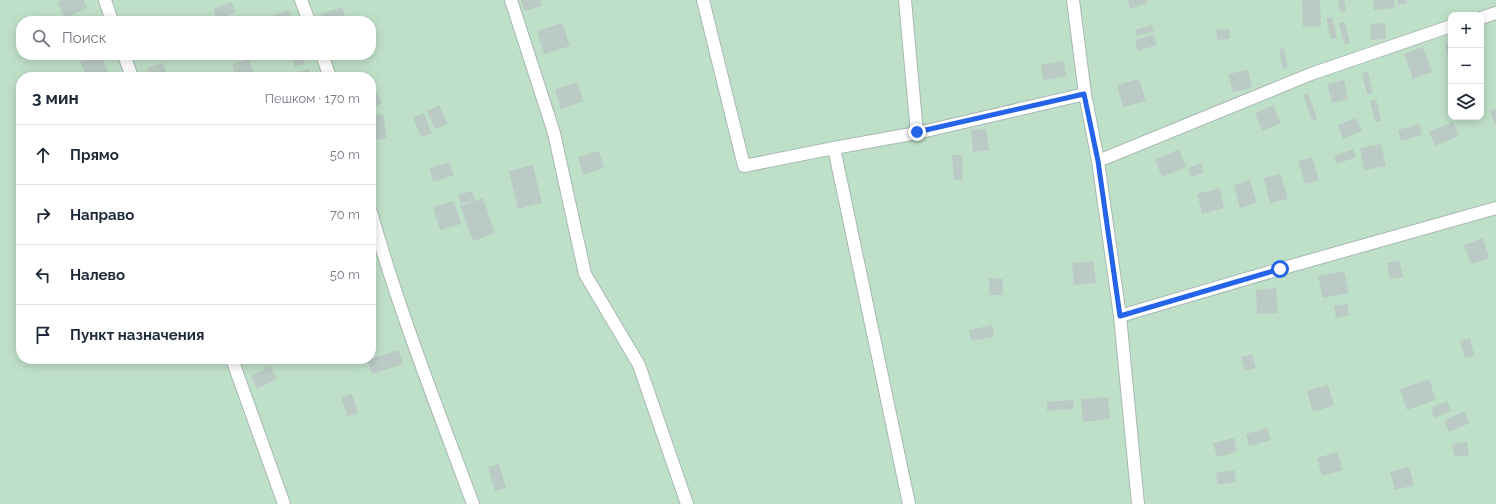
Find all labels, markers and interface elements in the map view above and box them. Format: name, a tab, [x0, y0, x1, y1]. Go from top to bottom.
map controls	[1448, 12, 1484, 120]
button: +	[1448, 12, 1484, 48]
search box	[16, 16, 376, 60]
icon: search	[30, 27, 52, 49]
text: Поиск	[62, 29, 107, 47]
button: −	[1448, 48, 1484, 84]
button: layers	[1448, 84, 1484, 120]
text: 3 мин	[32, 88, 79, 108]
text: Пешком · 170 m	[265, 91, 360, 106]
route end	[908, 123, 926, 141]
icon: ahead	[32, 144, 54, 166]
text: Прямо	[70, 146, 119, 164]
text: 50 m	[330, 147, 360, 162]
icon: right	[32, 204, 54, 226]
text: Направо	[70, 206, 134, 224]
text: 70 m	[330, 207, 360, 222]
route start	[1271, 260, 1289, 278]
icon: left	[32, 264, 54, 286]
text: Налево	[70, 266, 125, 284]
text: 50 m	[330, 267, 360, 282]
icon: arrive	[32, 324, 54, 346]
text: Пункт назначения	[70, 326, 204, 344]

